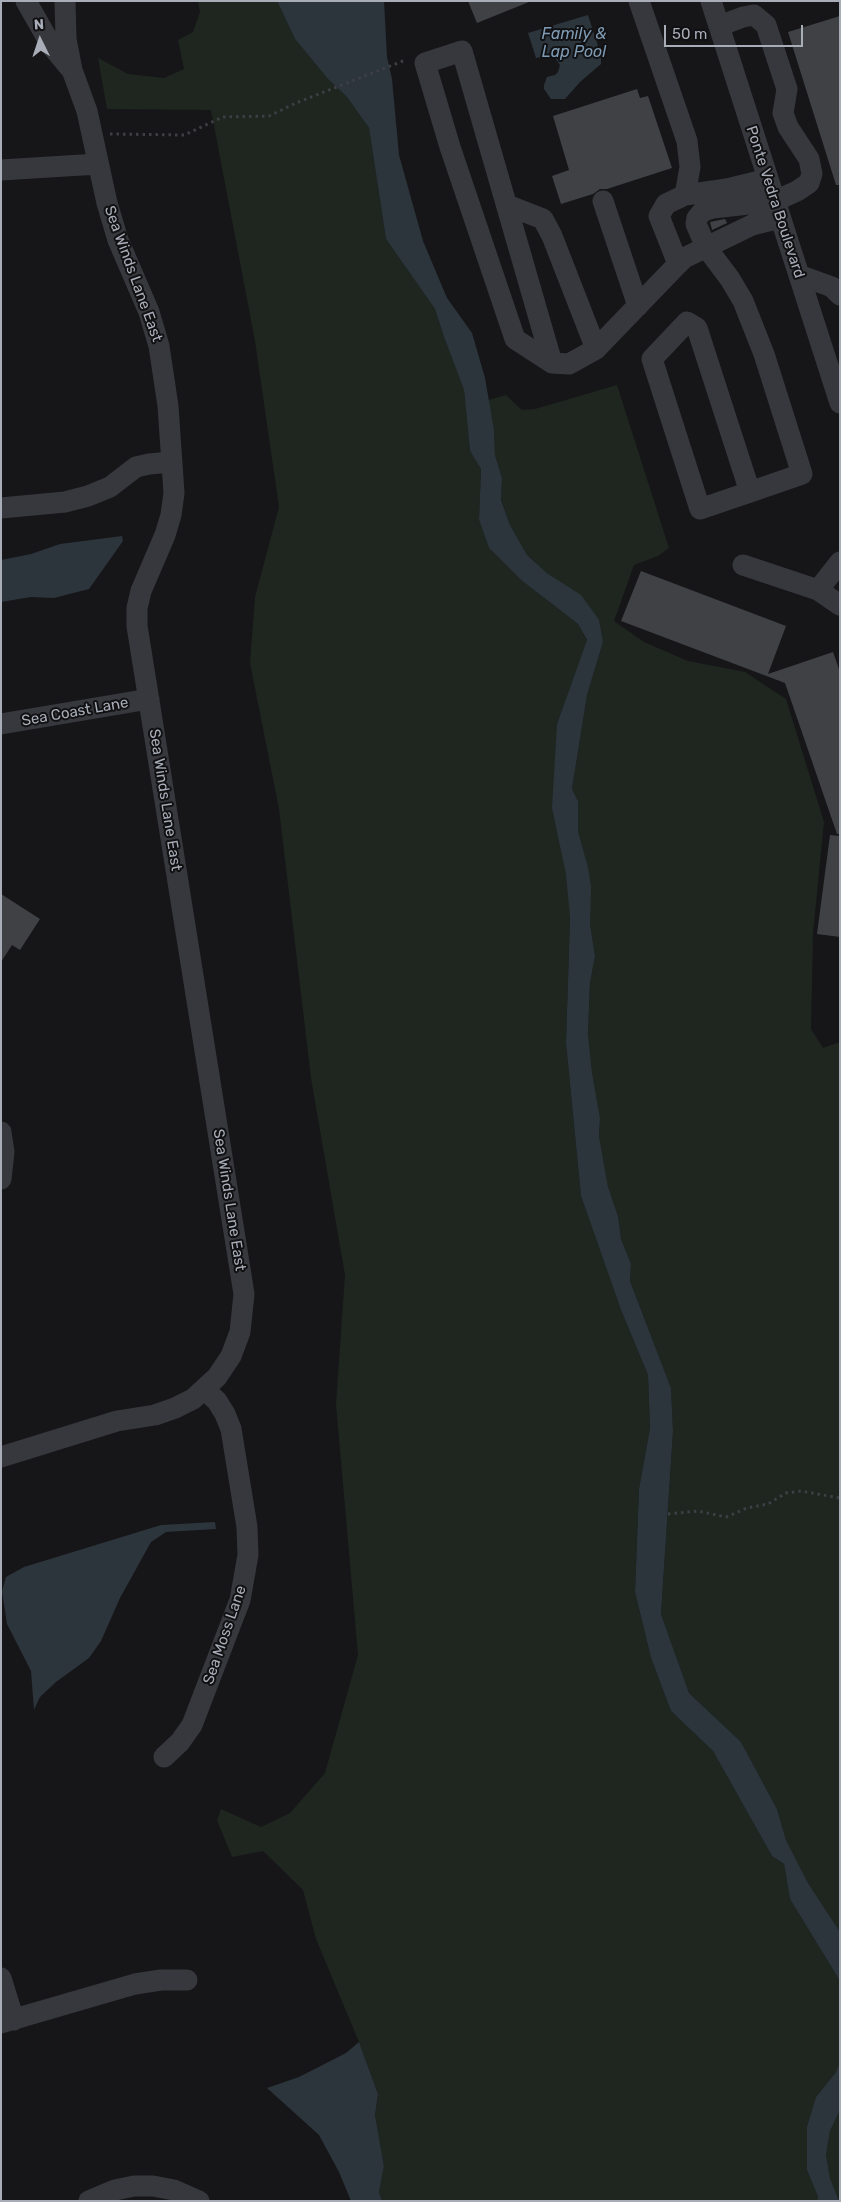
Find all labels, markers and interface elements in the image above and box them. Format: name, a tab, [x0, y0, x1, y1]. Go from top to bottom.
north arrow	[15, 15, 65, 65]
scale bar	[666, 15, 805, 47]
text: N	[33, 16, 45, 33]
water label: Family & Lap Pool	[542, 24, 606, 62]
text: 50 m	[672, 25, 707, 43]
street label: Ponte Vedra Boulevard	[742, 124, 808, 280]
street label: Sea Winds Lane East	[100, 204, 166, 344]
street label: Sea Coast Lane	[20, 694, 130, 730]
street label: Sea Winds Lane East	[145, 728, 185, 872]
street label: Sea Winds Lane East	[209, 1128, 249, 1272]
street label: Sea Moss Lane	[200, 1583, 250, 1687]

